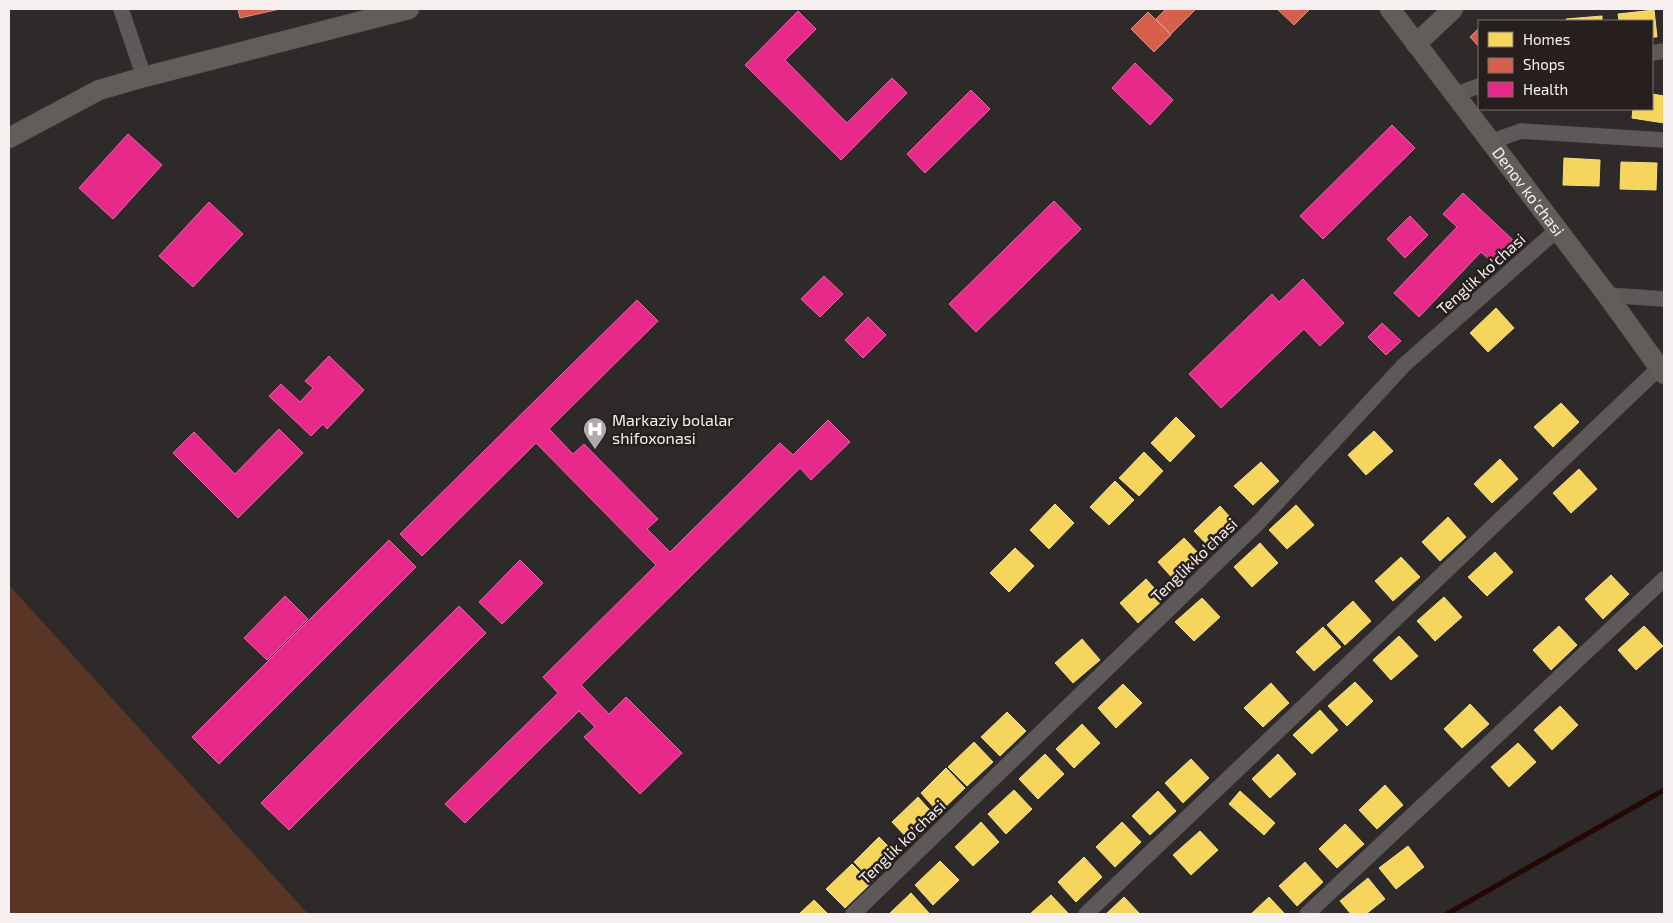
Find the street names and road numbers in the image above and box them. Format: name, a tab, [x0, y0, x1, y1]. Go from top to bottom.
street label: Denov ko'chasi	[1489, 143, 1569, 240]
street label: Tenglik ko'chasi	[1433, 229, 1529, 318]
street label: Tenglik ko'chasi	[1147, 514, 1241, 605]
street label: Tenglik ko'chasi	[855, 796, 949, 887]

